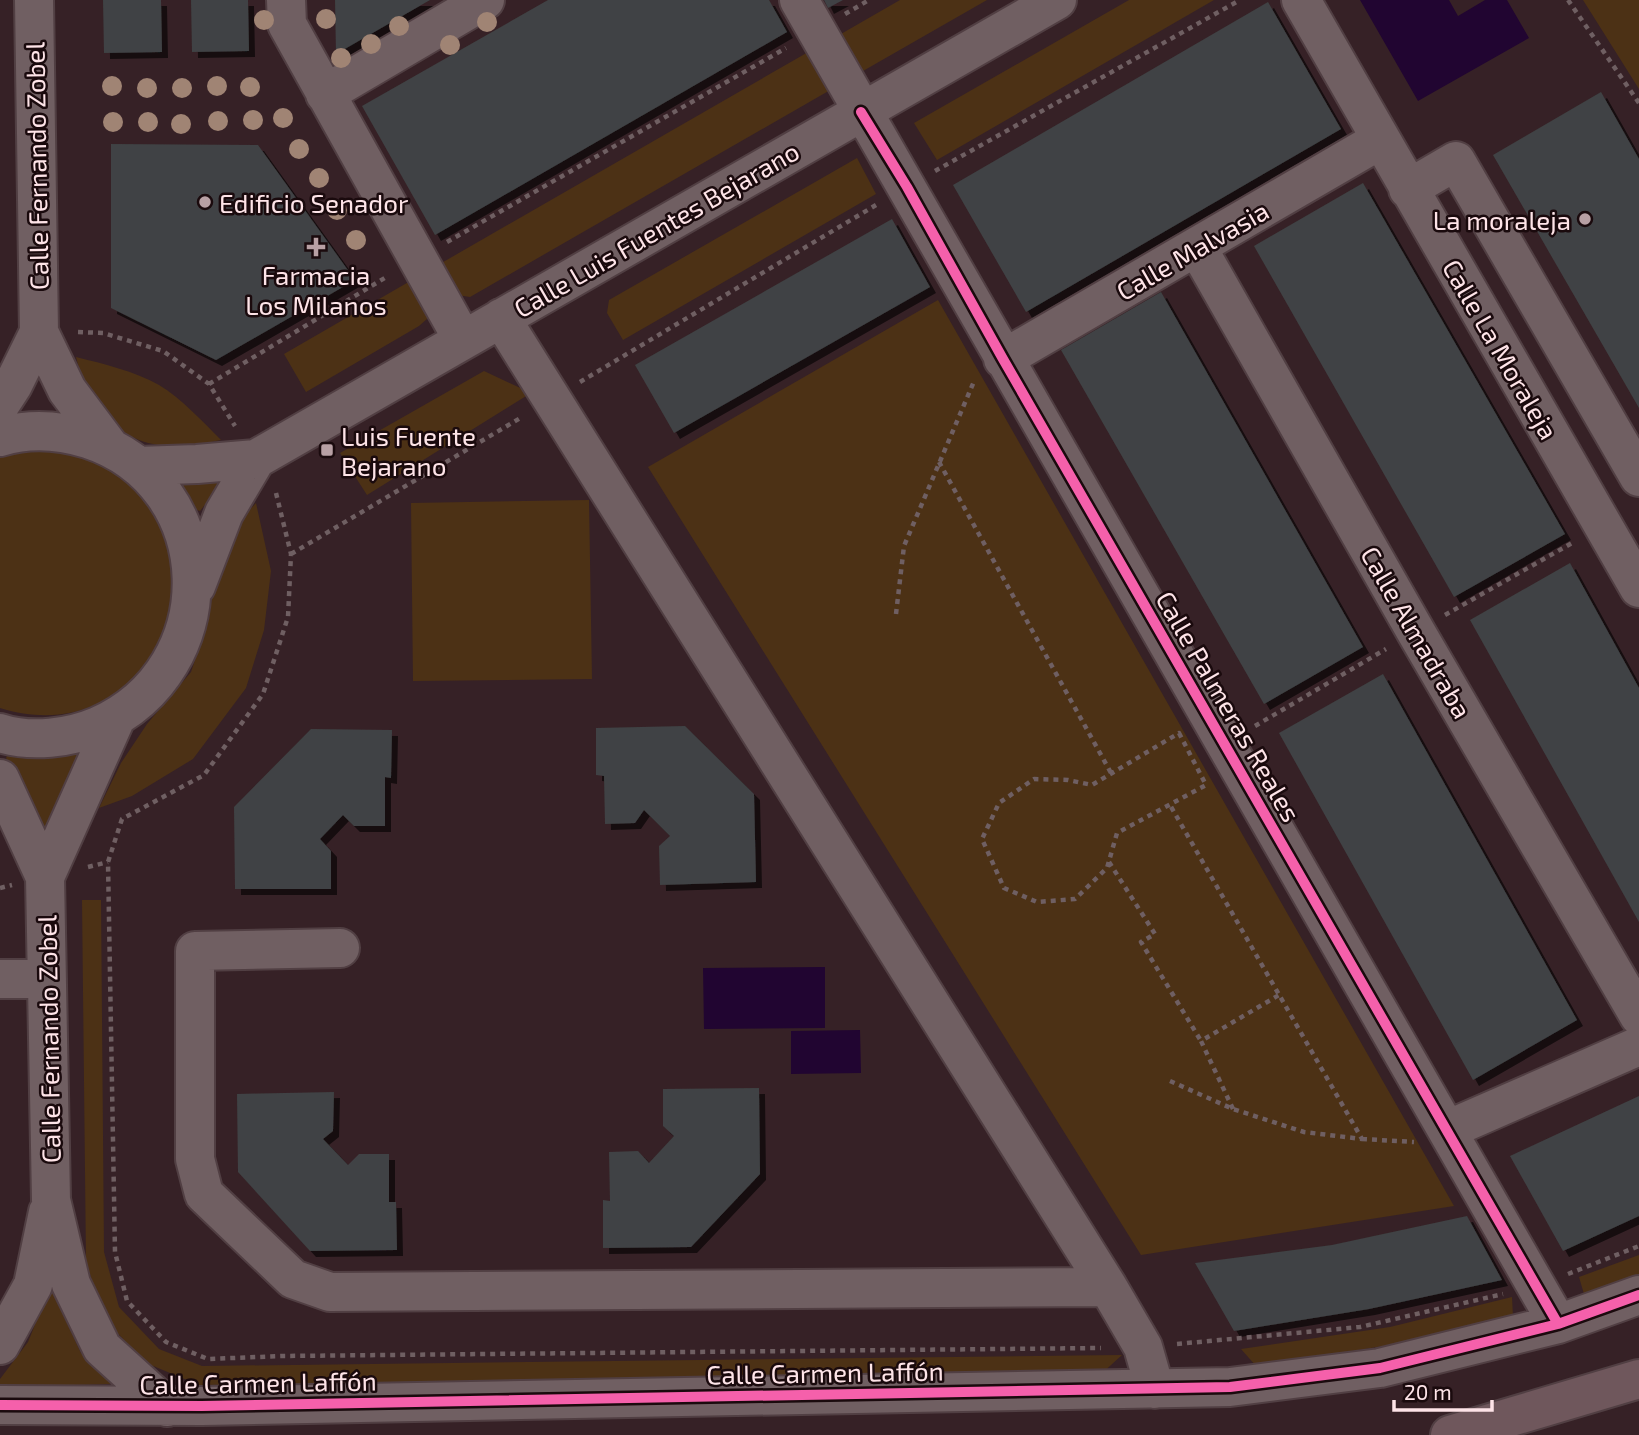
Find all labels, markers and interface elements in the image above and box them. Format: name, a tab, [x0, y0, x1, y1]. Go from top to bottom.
street label: Calle Fernando Zobel	[18, 41, 54, 290]
street label: Calle Luis Fuentes Bejarano	[508, 135, 804, 323]
place label: Edificio Senador	[219, 187, 408, 218]
marker: Edificio Senador	[197, 194, 213, 210]
street label: Calle Malvasia	[1110, 194, 1274, 306]
place label: La moraleja	[1433, 204, 1571, 235]
marker: La moraleja	[1577, 211, 1593, 227]
marker: Farmacia Los Milanos	[308, 239, 324, 255]
street label: Calle La Moraleja	[1437, 254, 1565, 444]
place label: Farmacia Los Milanos	[245, 259, 387, 320]
place label: Luis Fuente Bejarano	[341, 420, 476, 481]
marker: Luis Fuente Bejarano	[319, 442, 335, 458]
street label: Calle Almadraba	[1355, 541, 1479, 723]
street label: Calle Palmeras Reales	[1150, 585, 1308, 827]
street label: Calle Fernando Zobel	[30, 914, 66, 1163]
street label: Calle Carmen Laffón	[706, 1354, 944, 1390]
street label: Calle Carmen Laffón	[139, 1364, 377, 1400]
scale bar	[1394, 1368, 1492, 1412]
text: 20 m	[1404, 1379, 1452, 1404]

